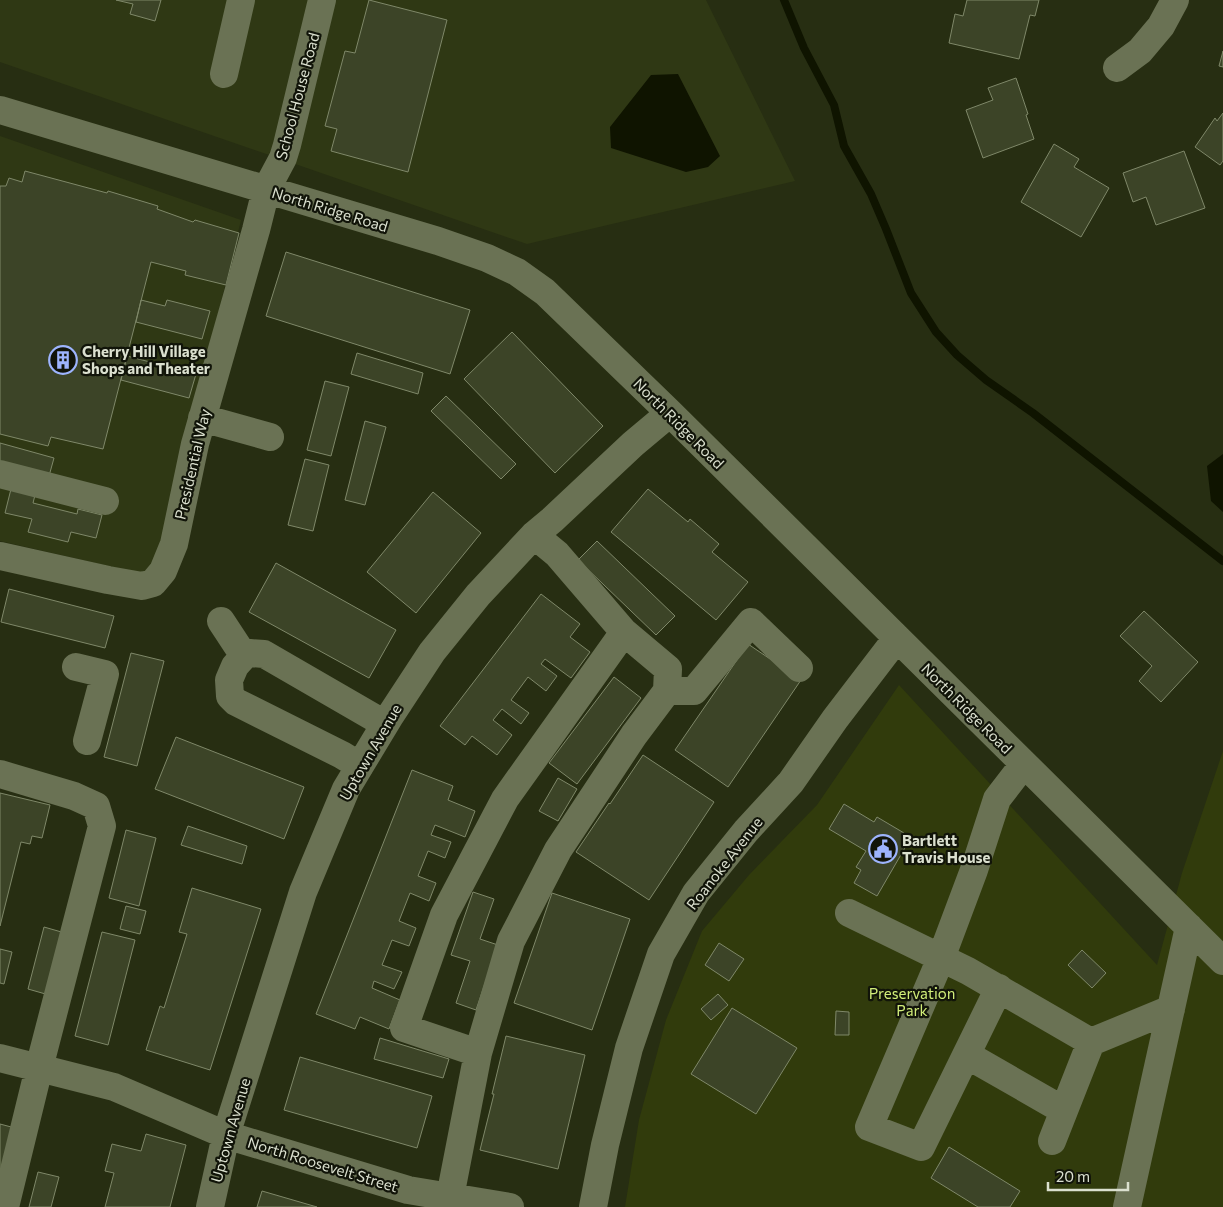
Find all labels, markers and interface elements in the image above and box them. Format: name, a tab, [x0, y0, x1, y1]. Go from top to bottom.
street label: School House Road	[271, 31, 323, 161]
street label: North Ridge Road	[270, 183, 390, 235]
place label: Cherry Hill Village Shops and Theater	[82, 342, 210, 377]
building icon: Cherry Hill Village Shops and Theater	[48, 345, 78, 375]
street label: North Ridge Road	[630, 374, 728, 472]
street label: Presidential Way	[170, 407, 214, 521]
street label: North Ridge Road	[918, 659, 1016, 757]
street label: Uptown Avenue	[335, 701, 405, 803]
street label: Roanoke Avenue	[682, 813, 766, 913]
place label: Bartlett Travis House	[902, 831, 990, 866]
public building icon: Bartlett Travis House	[868, 834, 898, 864]
park label: Preservation Park	[869, 984, 955, 1019]
street label: Uptown Avenue	[206, 1076, 254, 1184]
street label: North Roosevelt Street	[246, 1133, 400, 1195]
scale bar	[1048, 1160, 1128, 1192]
text: 20 m	[1056, 1167, 1090, 1185]

